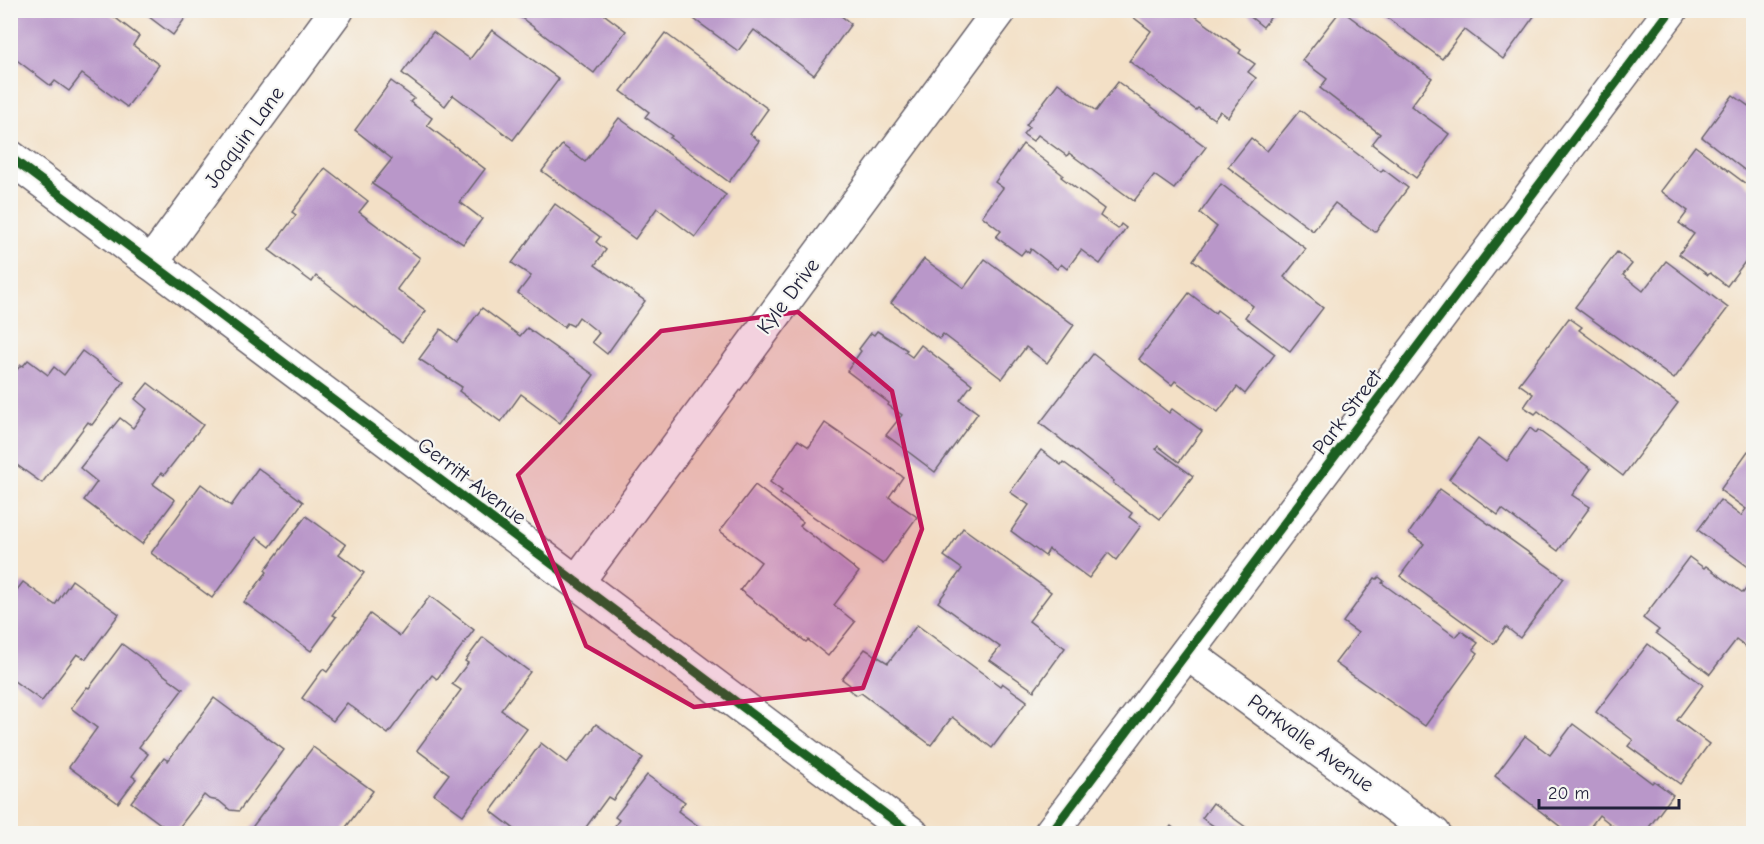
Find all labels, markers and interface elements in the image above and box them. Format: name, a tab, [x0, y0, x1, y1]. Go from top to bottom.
street label: Joaquin Lane	[199, 82, 289, 192]
street label: Kyle Drive	[752, 253, 824, 339]
street label: Park Street	[1307, 364, 1387, 459]
street label: Gerritt Avenue	[413, 432, 531, 530]
street label: Parkvalle Avenue	[1243, 689, 1379, 797]
scale bar	[1539, 772, 1678, 810]
text: 20 m	[1548, 783, 1589, 804]

